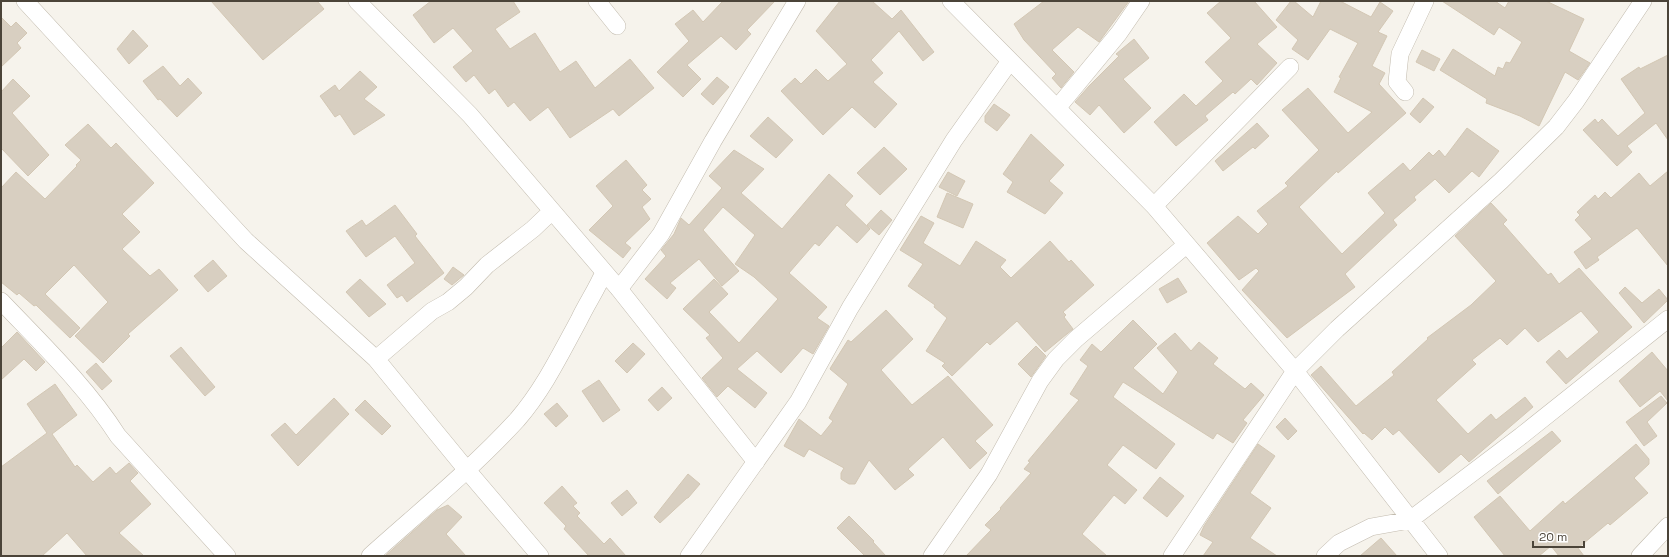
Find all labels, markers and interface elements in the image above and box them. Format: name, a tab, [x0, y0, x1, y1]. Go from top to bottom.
scale bar	[1533, 523, 1584, 549]
text: 20 m	[1539, 529, 1567, 545]

